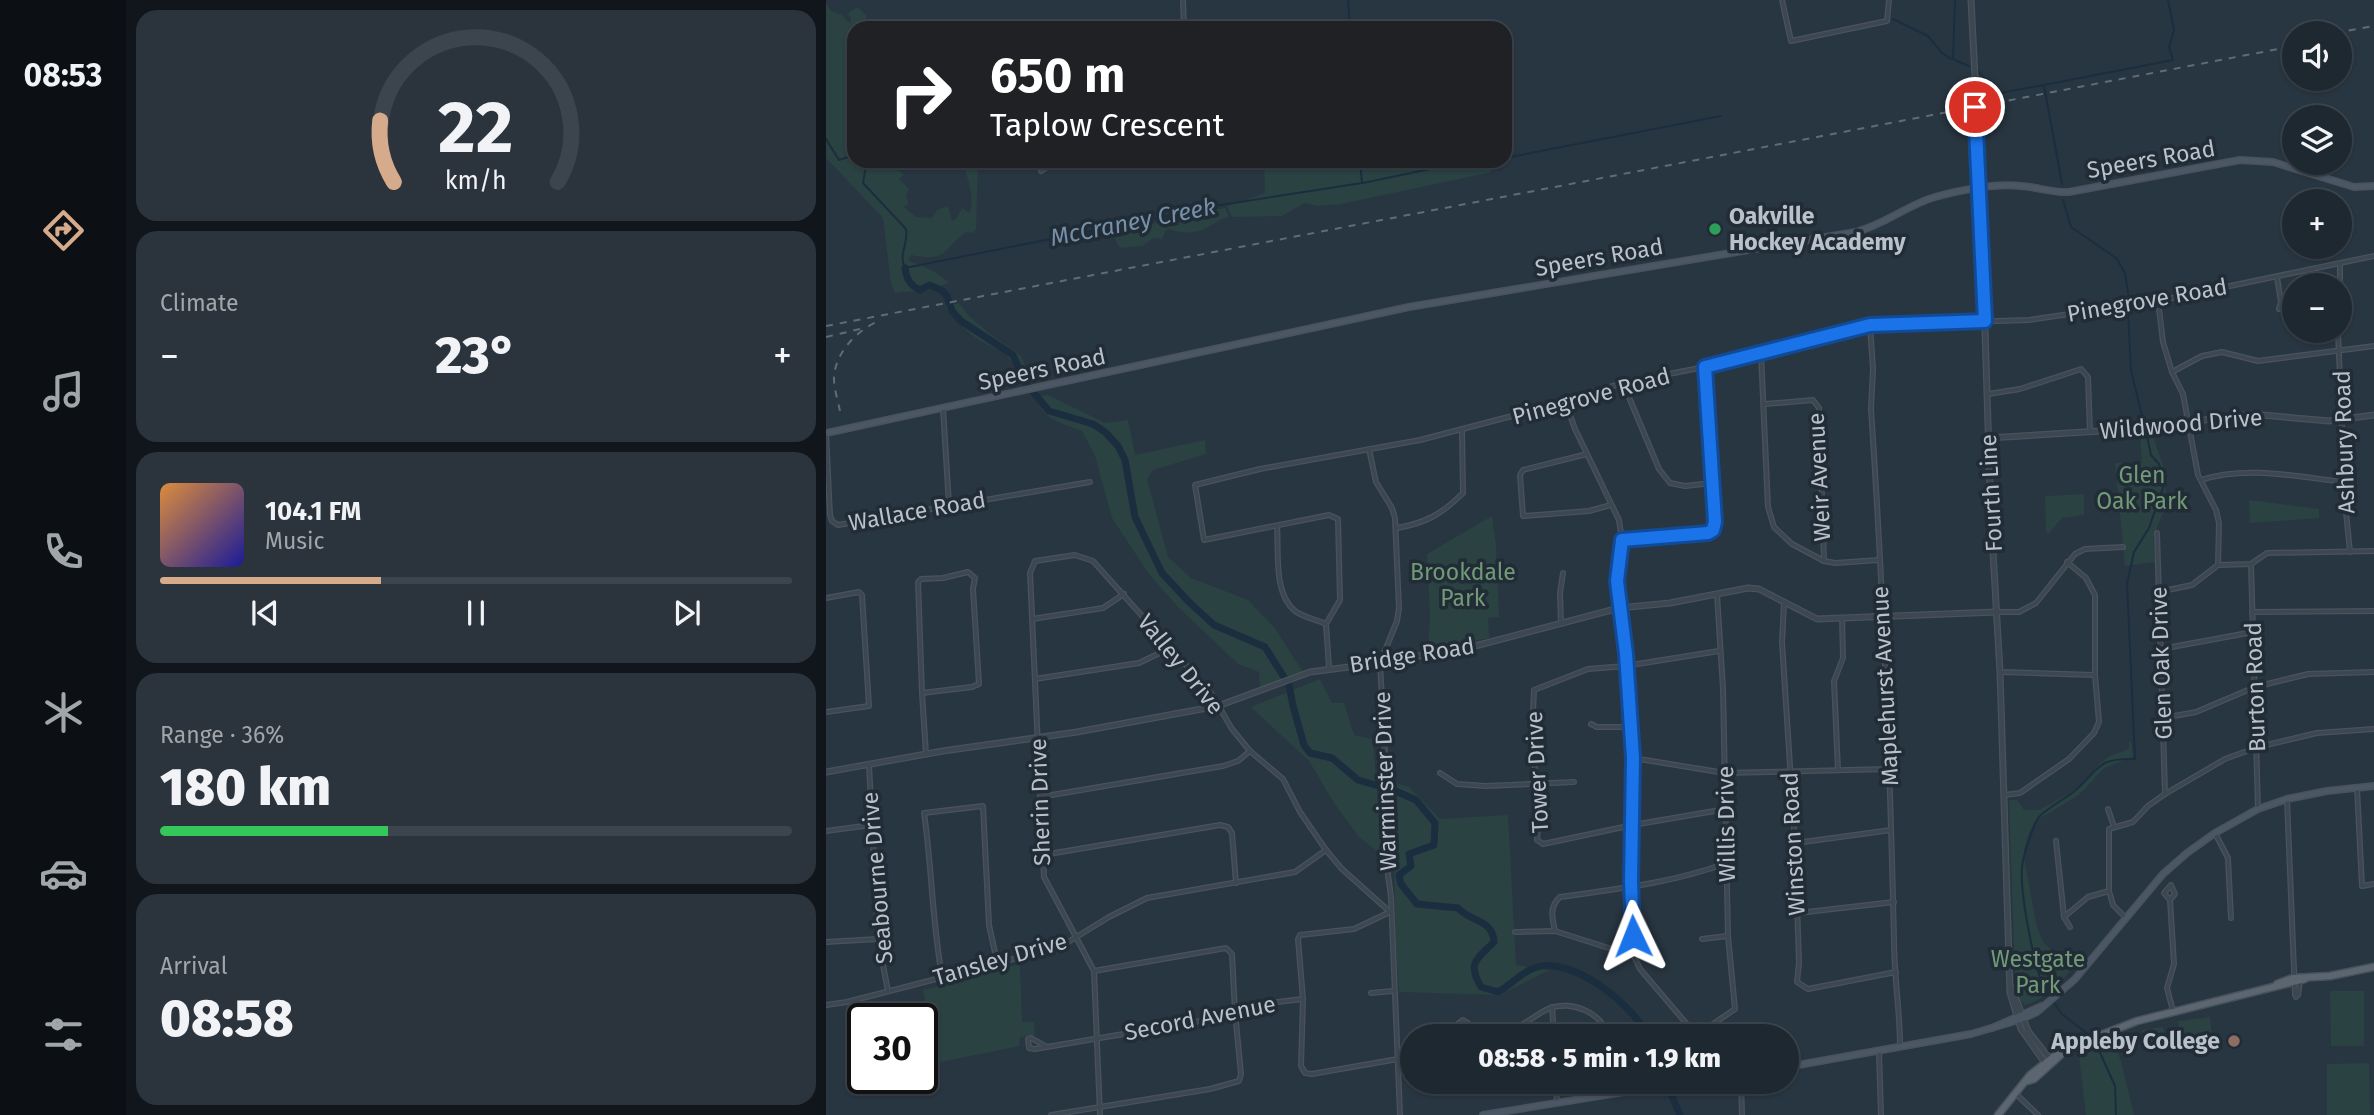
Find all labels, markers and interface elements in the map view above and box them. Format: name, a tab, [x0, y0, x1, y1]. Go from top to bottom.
map controls	[2282, 21, 2352, 343]
button: sound	[2282, 21, 2352, 91]
text: 650 m	[990, 46, 1125, 105]
icon: right	[875, 49, 966, 140]
text: 08:53	[24, 56, 102, 94]
pin	[1945, 77, 2005, 137]
text: 22	[438, 84, 514, 171]
icon: arrive	[1956, 88, 1994, 126]
button: layers	[2282, 105, 2352, 175]
text: Taplow Crescent	[990, 106, 1224, 144]
street label: Speers Road	[2085, 134, 2217, 184]
text: km/h	[445, 165, 507, 195]
button: +	[2282, 189, 2352, 259]
water label: McCraney Creek	[1048, 192, 1218, 252]
place label: Oakville Hockey Academy	[1729, 202, 1907, 256]
icon: directions	[39, 206, 88, 255]
marker: Oakville Hockey Academy	[1707, 221, 1723, 237]
street label: Speers Road	[1533, 232, 1665, 282]
street label: Pinegrove Road	[2065, 272, 2229, 328]
button: −	[2282, 273, 2352, 343]
text: Climate	[160, 289, 239, 317]
text: 23°	[435, 324, 517, 387]
text: −	[160, 333, 179, 379]
text: +	[773, 333, 792, 379]
street label: Speers Road	[976, 342, 1108, 396]
street label: Pinegrove Road	[1509, 361, 1673, 431]
icon: music	[39, 367, 88, 416]
street label: Ashbury Road	[2327, 370, 2361, 514]
street label: Wildwood Drive	[2099, 403, 2263, 445]
street label: Weir Avenue	[1802, 412, 1836, 542]
street label: Fourth Line	[1974, 433, 2008, 553]
park label: Glen Oak Park	[2096, 461, 2188, 515]
street label: Wallace Road	[846, 485, 988, 537]
text: 104.1 FM	[265, 496, 361, 527]
icon: phone	[39, 527, 88, 576]
text: Music	[265, 527, 325, 555]
park label: Brookdale Park	[1410, 558, 1516, 612]
street label: Maplehurst Avenue	[1866, 585, 1904, 787]
street label: Glen Oak Drive	[2144, 586, 2178, 740]
icon: previous	[246, 594, 284, 632]
icon: pause	[457, 594, 495, 632]
icon: next	[668, 594, 706, 632]
street label: Valley Drive	[1132, 608, 1230, 720]
street label: Burton Road	[2239, 621, 2271, 753]
street label: Bridge Road	[1347, 631, 1477, 679]
icon: climate	[39, 688, 88, 737]
street label: Warminster Drive	[1368, 691, 1402, 871]
street label: Tower Drive	[1520, 710, 1554, 834]
text: Range · 36%	[160, 721, 284, 749]
street label: Sherin Drive	[1024, 738, 1056, 866]
text: 180 km	[160, 756, 331, 819]
street label: Willis Drive	[1711, 766, 1741, 882]
street label: Winston Road	[1775, 772, 1811, 916]
street label: Seabourne Drive	[856, 791, 898, 965]
icon: car	[39, 849, 88, 898]
position arrow	[1596, 899, 1670, 973]
street label: Tansley Drive	[930, 927, 1070, 991]
park label: Westgate Park	[1991, 945, 2085, 999]
text: Arrival	[160, 952, 227, 980]
text: 08:58	[160, 987, 294, 1050]
street label: Secord Avenue	[1122, 990, 1278, 1046]
speed limit sign: 30	[847, 1003, 938, 1094]
icon: filters	[39, 1010, 88, 1059]
place label: Appleby College	[2050, 1027, 2220, 1055]
marker: Appleby College	[2226, 1033, 2242, 1049]
text: 08:58 · 5 min · 1.9 km	[1478, 1043, 1721, 1074]

